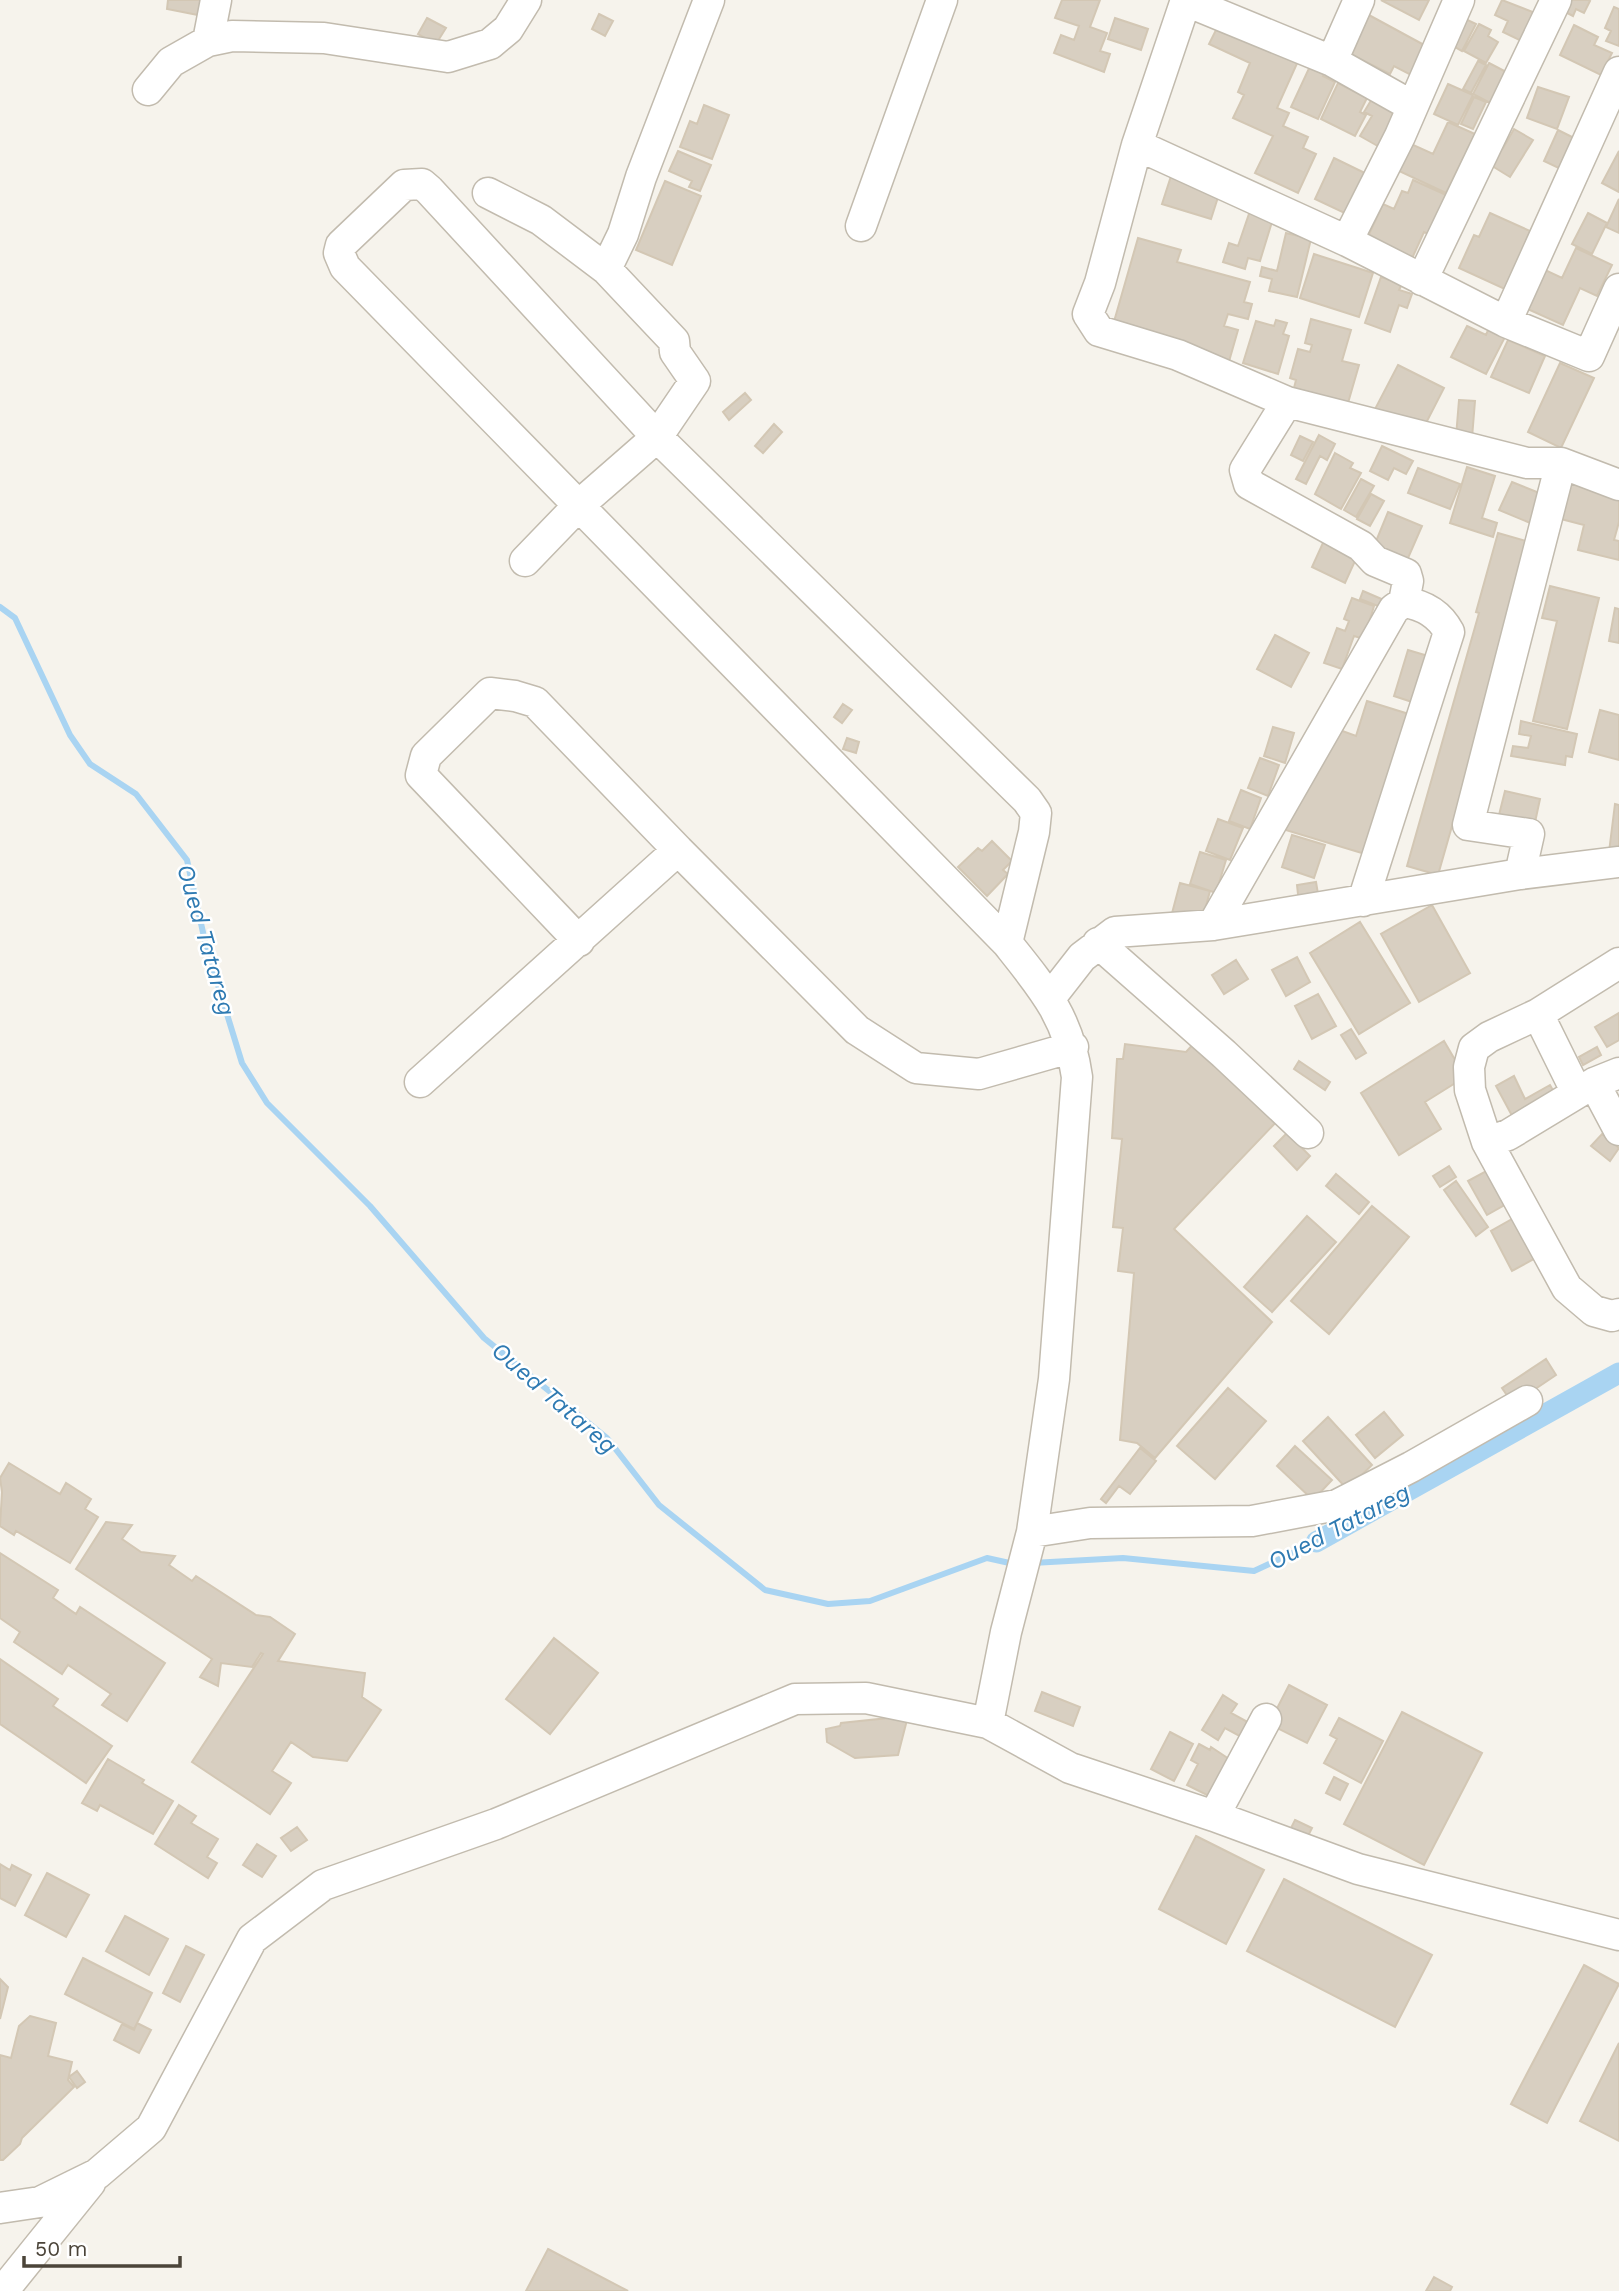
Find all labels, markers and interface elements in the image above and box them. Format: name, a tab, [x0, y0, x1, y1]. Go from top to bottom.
water label: Oued Tatareg	[171, 861, 241, 1019]
water label: Oued Tatareg	[486, 1336, 622, 1460]
water label: Oued Tatareg	[1263, 1478, 1415, 1576]
scale bar	[24, 2224, 180, 2268]
text: 50 m	[35, 2236, 87, 2261]

